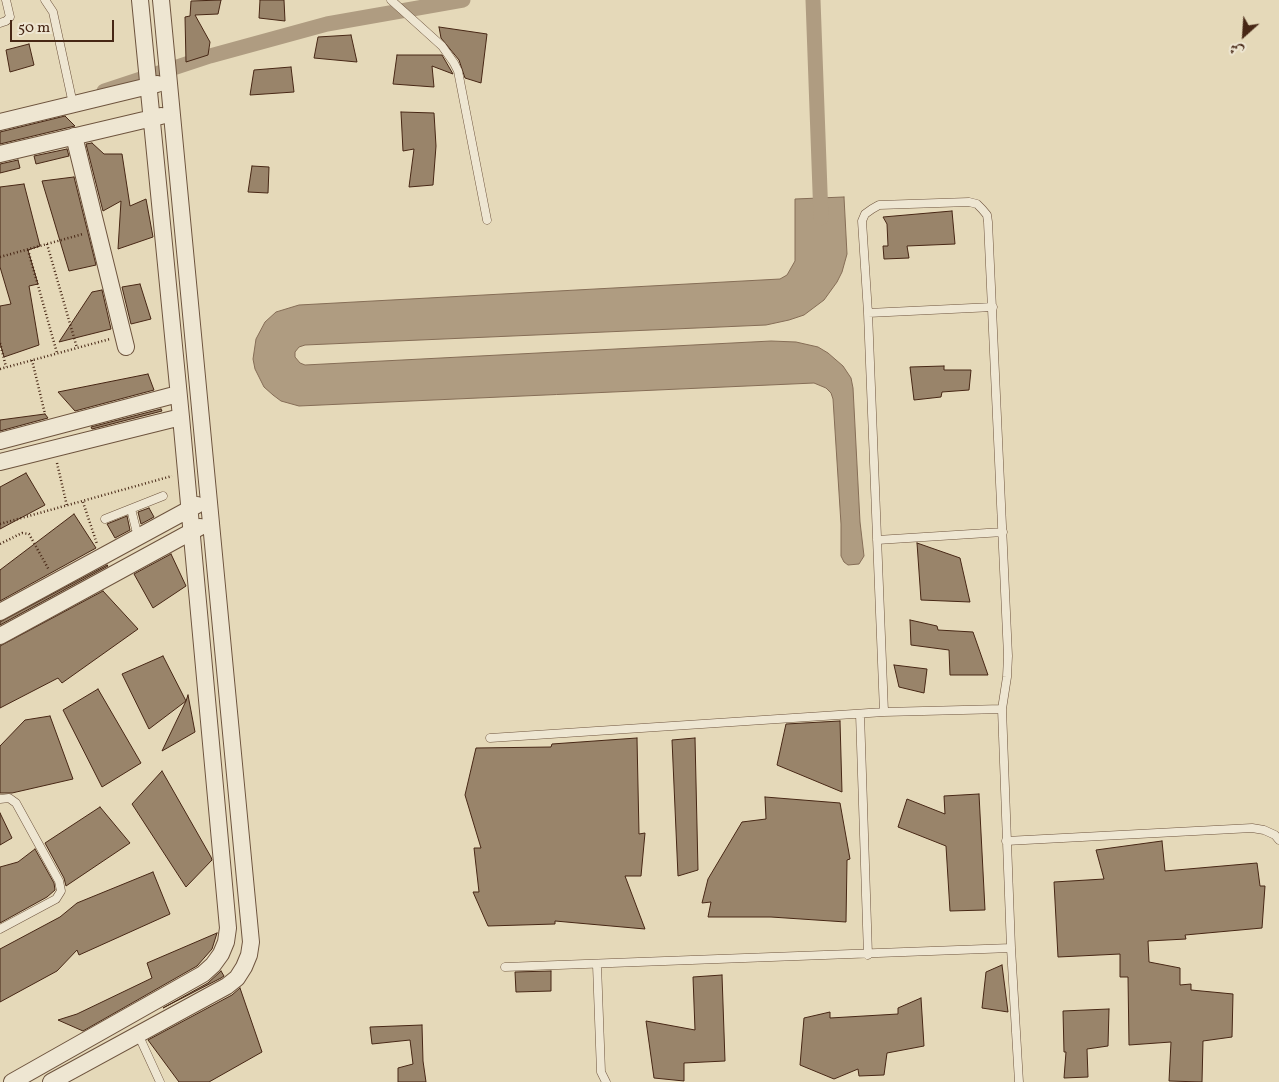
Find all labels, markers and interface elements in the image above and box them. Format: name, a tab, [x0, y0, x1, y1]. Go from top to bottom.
scale bar	[12, 10, 116, 42]
north arrow	[1219, 10, 1269, 60]
text: 50 m	[18, 18, 50, 39]
text: ش	[1227, 37, 1248, 61]

